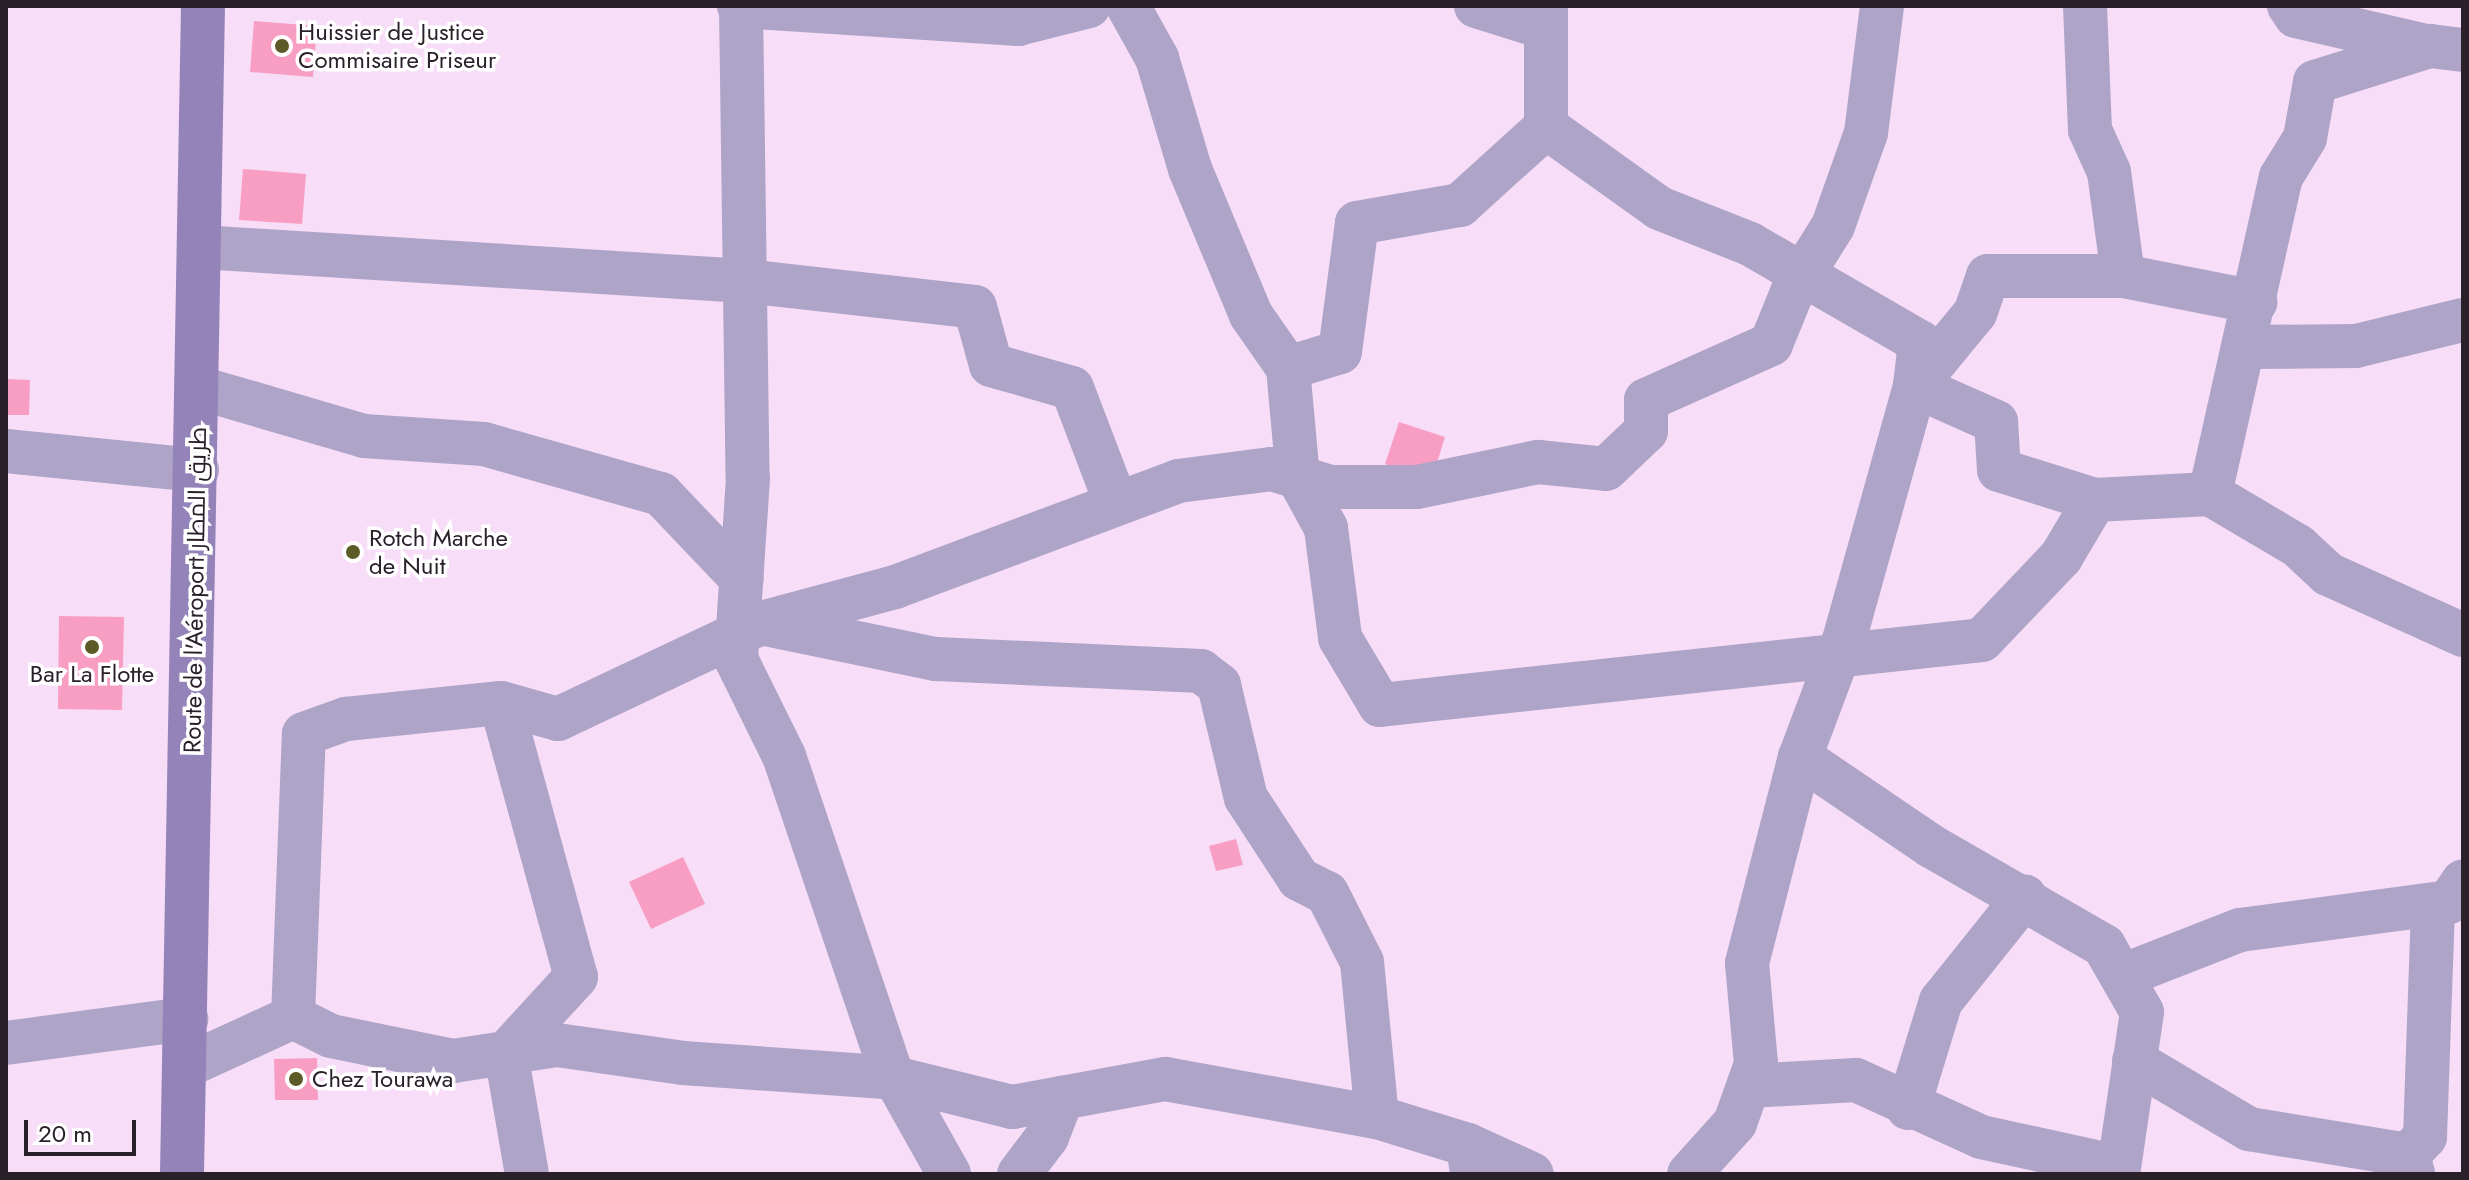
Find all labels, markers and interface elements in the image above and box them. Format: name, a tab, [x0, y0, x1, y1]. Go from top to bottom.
place label: Huissier de Justice Commisaire Priseur	[298, 18, 496, 74]
marker: Huissier de Justice Commisaire Priseur	[273, 37, 291, 55]
street label: Route de l'Aéroport طريق المطار	[178, 427, 212, 753]
place label: Rotch Marche de Nuit	[369, 524, 508, 580]
marker: Rotch Marche de Nuit	[344, 543, 362, 561]
marker: Bar La Flotte	[83, 638, 101, 656]
place label: Bar La Flotte	[30, 660, 154, 688]
place label: Chez Tourawa	[312, 1065, 453, 1093]
marker: Chez Tourawa	[287, 1070, 305, 1088]
scale bar	[28, 1104, 140, 1154]
text: 20 m	[38, 1116, 92, 1151]

